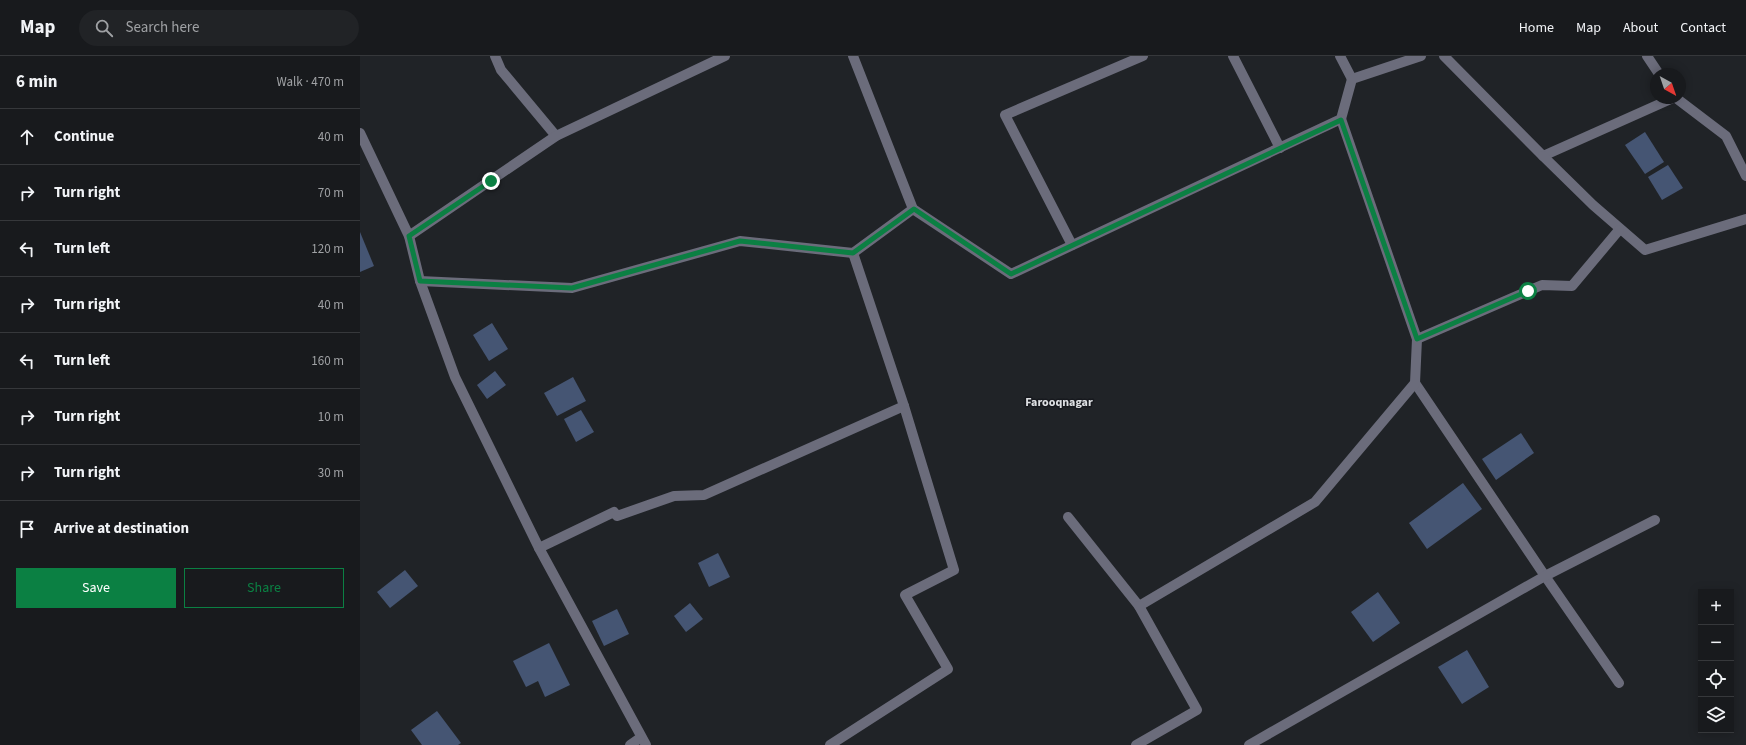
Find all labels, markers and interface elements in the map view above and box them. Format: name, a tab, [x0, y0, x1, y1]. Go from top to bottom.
search box	[79, 10, 359, 46]
text: Map	[20, 14, 55, 41]
icon: search	[93, 17, 115, 39]
text: Search here	[125, 17, 199, 38]
text: Home	[1519, 18, 1554, 38]
text: Map	[1576, 18, 1601, 38]
text: About	[1623, 18, 1658, 38]
text: Contact	[1680, 18, 1726, 38]
north arrow	[1650, 68, 1686, 104]
text: 6 min	[16, 70, 57, 94]
text: Walk · 470 m	[276, 73, 344, 91]
icon: ahead	[16, 126, 38, 148]
text: Continue	[54, 126, 114, 147]
text: 40 m	[318, 128, 344, 146]
route end	[482, 172, 500, 190]
icon: right	[16, 182, 38, 204]
text: Turn right	[54, 182, 120, 203]
text: 70 m	[318, 184, 344, 202]
icon: left	[16, 238, 38, 260]
text: Turn left	[54, 238, 110, 259]
text: 120 m	[311, 240, 344, 258]
route start	[1519, 282, 1537, 300]
icon: right	[16, 294, 38, 316]
text: Turn right	[54, 294, 120, 315]
text: 40 m	[318, 296, 344, 314]
icon: left	[16, 350, 38, 372]
text: Turn left	[54, 350, 110, 371]
text: 160 m	[311, 352, 344, 370]
district label: Farooqnagar	[1025, 394, 1093, 411]
icon: right	[16, 406, 38, 428]
text: Turn right	[54, 406, 120, 427]
text: 10 m	[318, 408, 344, 426]
icon: right	[16, 462, 38, 484]
text: Turn right	[54, 462, 120, 483]
text: 30 m	[318, 464, 344, 482]
icon: arrive	[16, 518, 38, 540]
text: Arrive at destination	[54, 518, 189, 539]
button: Save	[16, 568, 176, 608]
button: Share	[184, 568, 344, 608]
map controls	[1698, 589, 1734, 733]
button: +	[1698, 589, 1734, 625]
button: −	[1698, 625, 1734, 661]
button: locate	[1698, 661, 1734, 697]
button: layers	[1698, 697, 1734, 733]

